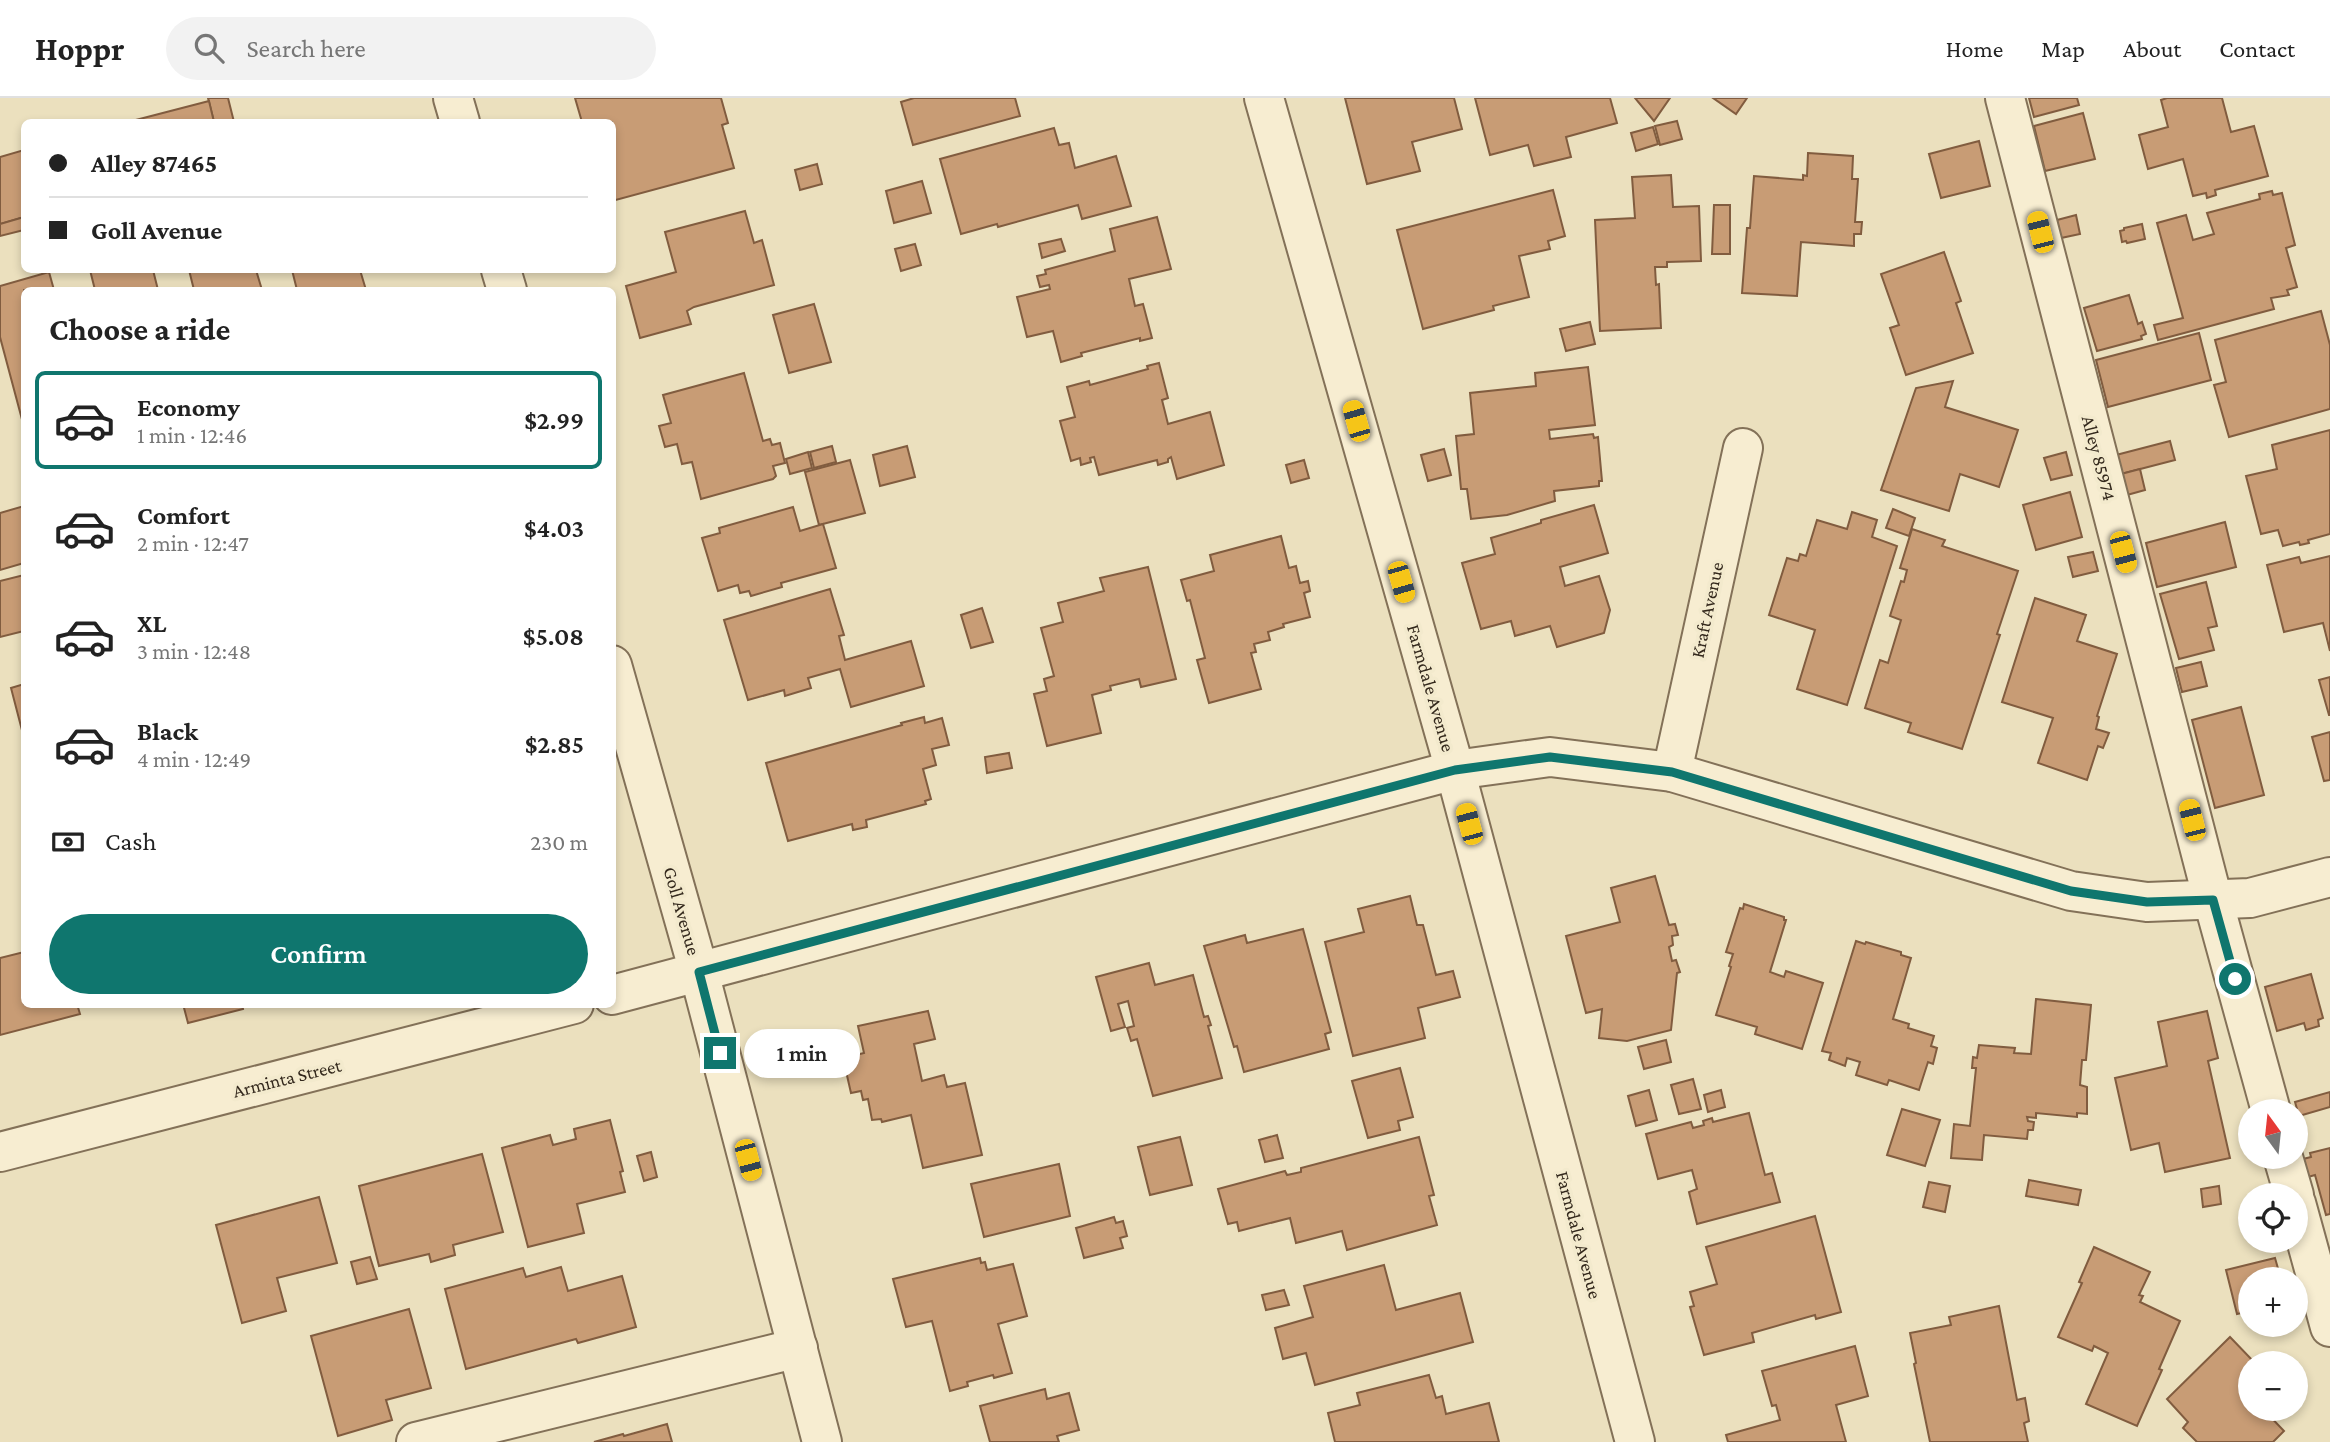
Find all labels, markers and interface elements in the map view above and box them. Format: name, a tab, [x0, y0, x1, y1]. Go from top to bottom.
search box	[166, 17, 656, 80]
icon: search	[190, 29, 228, 67]
text: Hoppr	[35, 30, 124, 67]
text: Search here	[246, 34, 366, 63]
text: Home	[1946, 35, 2003, 62]
text: Map	[2041, 35, 2085, 62]
text: About	[2123, 35, 2181, 62]
text: Contact	[2219, 35, 2295, 62]
text: Alley 87465	[91, 149, 217, 178]
car	[2025, 209, 2056, 255]
text: Goll Avenue	[91, 216, 222, 245]
text: Choose a ride	[49, 311, 230, 347]
icon: car	[53, 389, 116, 452]
text: Economy	[137, 393, 240, 422]
car	[1341, 398, 1372, 444]
text: $2.99	[524, 406, 584, 435]
street label: Alley 85974	[2078, 413, 2120, 503]
text: 1 min · 12:46	[137, 422, 247, 448]
icon: car	[53, 497, 116, 560]
text: Comfort	[137, 501, 230, 530]
text: $4.03	[524, 514, 584, 543]
car	[2108, 529, 2139, 575]
text: 2 min · 12:47	[137, 530, 249, 556]
car	[1386, 559, 1417, 605]
street label: Kraft Avenue	[1687, 560, 1727, 660]
icon: car	[53, 605, 116, 668]
text: XL	[137, 609, 166, 638]
text: $5.08	[523, 622, 584, 651]
street label: Farmdale Avenue	[1403, 622, 1459, 754]
text: 3 min · 12:48	[137, 638, 251, 664]
icon: car	[53, 713, 116, 776]
text: Black	[137, 717, 198, 746]
text: $2.85	[525, 730, 584, 759]
text: 4 min · 12:49	[137, 746, 251, 772]
car	[2177, 797, 2208, 843]
car	[1454, 801, 1485, 847]
icon: cash	[49, 823, 87, 861]
text: Cash	[105, 827, 156, 856]
text: 230 m	[530, 829, 588, 855]
street label: Goll Avenue	[659, 864, 705, 958]
button: Confirm	[49, 914, 588, 994]
route start	[2219, 963, 2251, 995]
callout: 1 min	[744, 1028, 860, 1077]
route end	[704, 1037, 736, 1069]
text: 1 min	[776, 1040, 828, 1066]
street label: Arminta Street	[231, 1054, 344, 1102]
north arrow	[2238, 1099, 2308, 1169]
map controls	[2238, 1099, 2308, 1421]
car	[733, 1137, 764, 1183]
street label: Farmdale Avenue	[1552, 1169, 1606, 1301]
button: locate	[2238, 1183, 2308, 1253]
button: +	[2238, 1267, 2308, 1337]
button: −	[2238, 1351, 2308, 1421]

